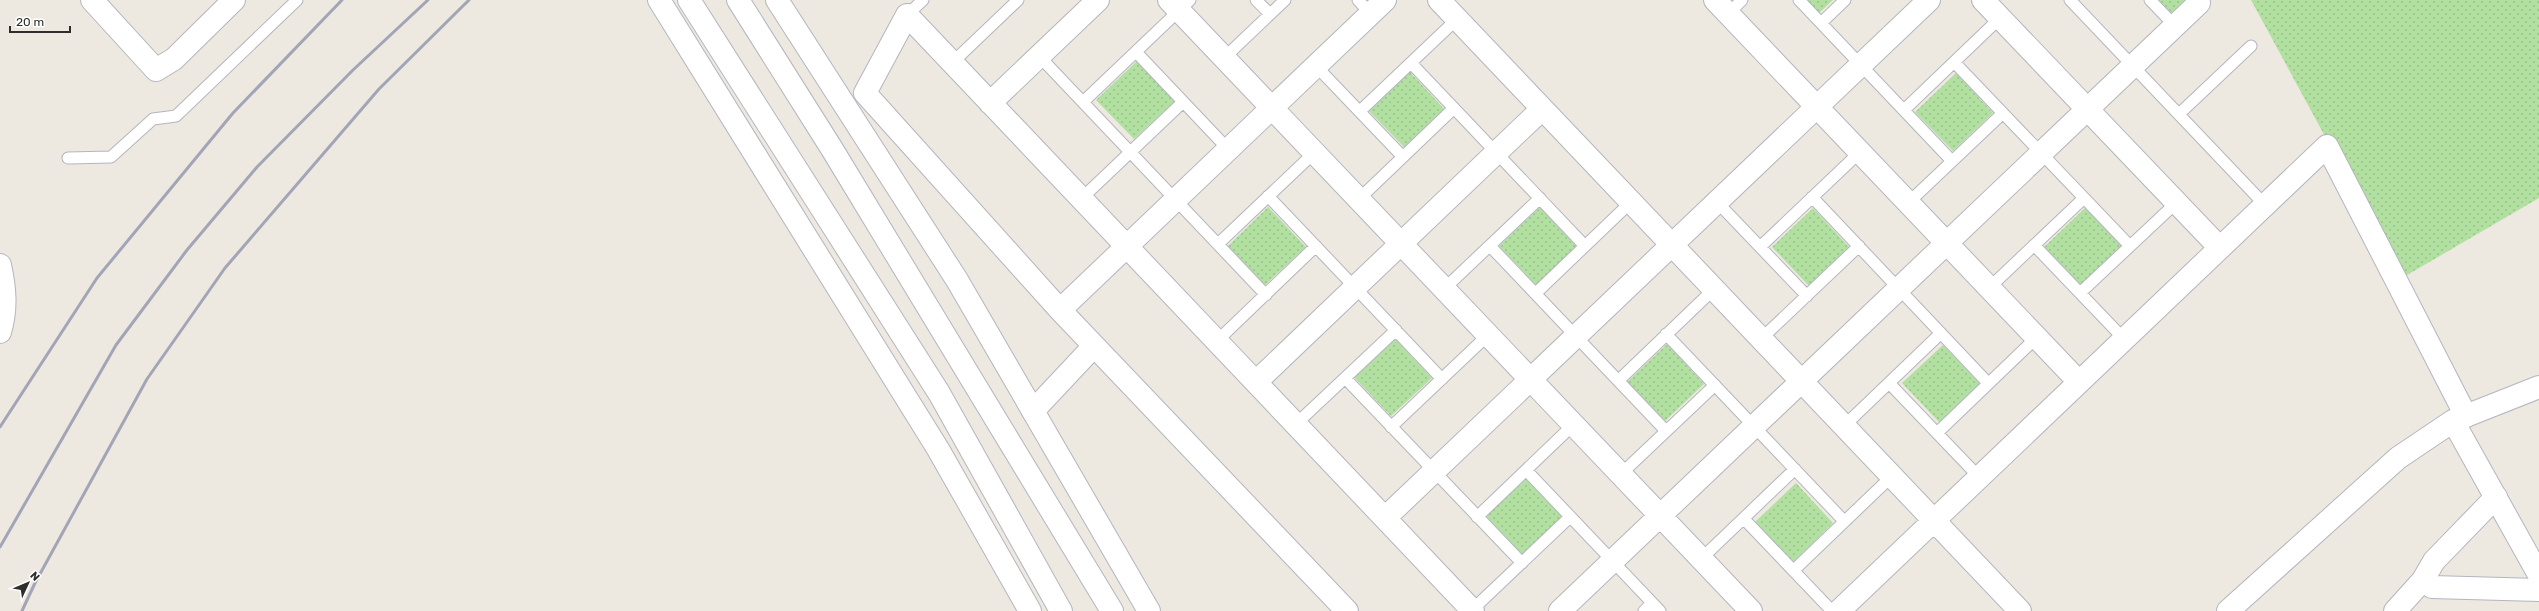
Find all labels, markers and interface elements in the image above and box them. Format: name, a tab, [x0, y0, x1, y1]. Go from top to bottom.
scale bar	[10, 8, 70, 34]
text: 20 m	[16, 15, 44, 29]
north arrow	[8, 563, 48, 603]
text: N	[27, 569, 42, 584]

